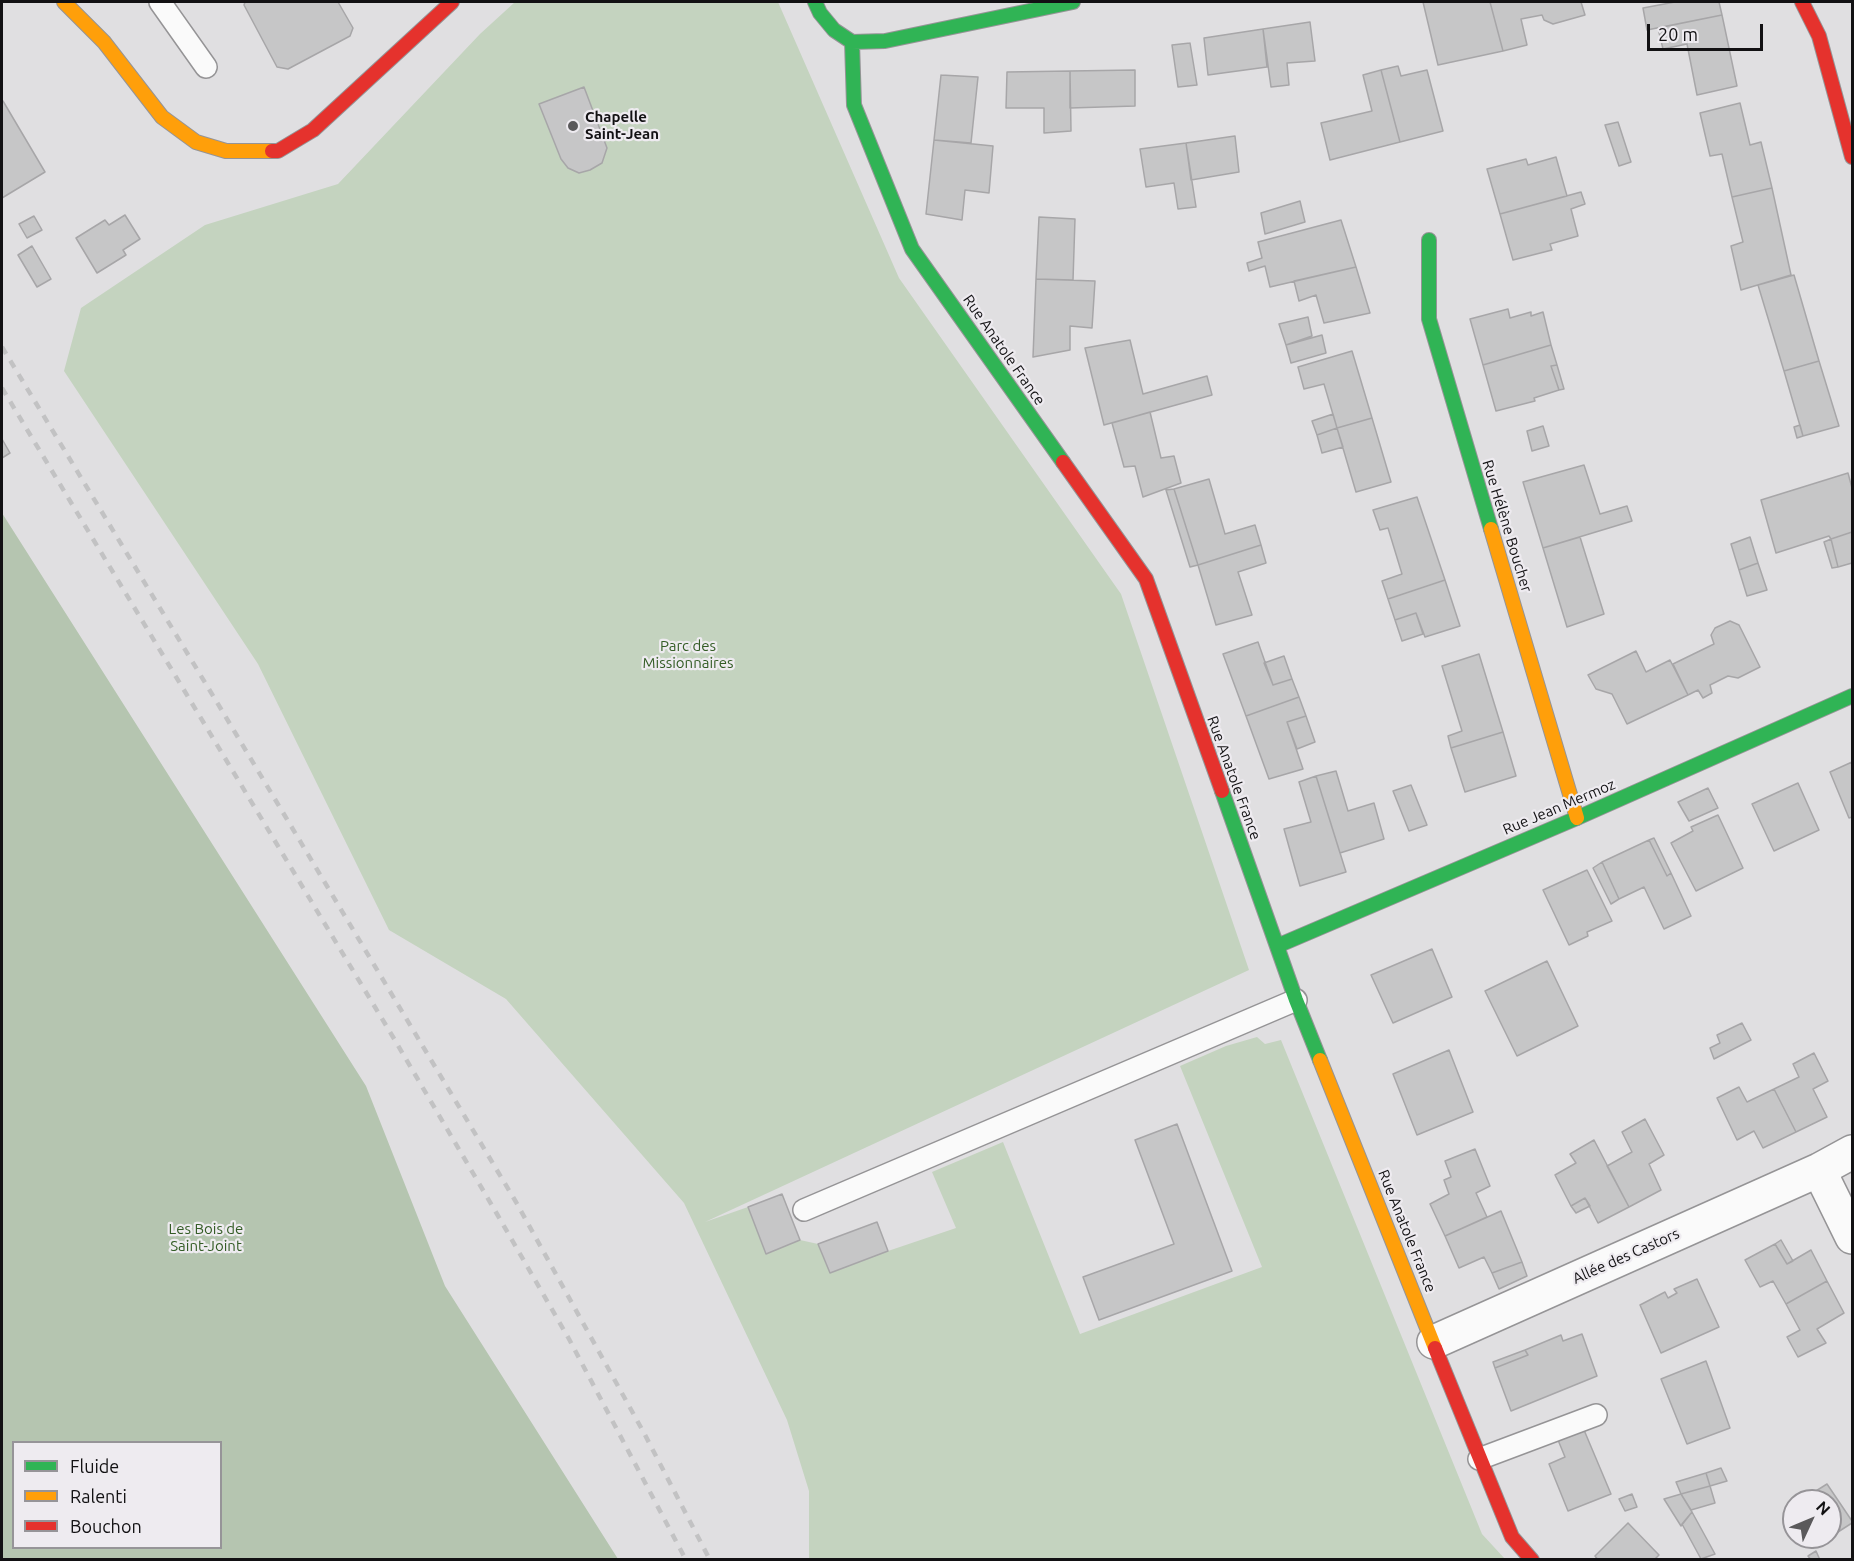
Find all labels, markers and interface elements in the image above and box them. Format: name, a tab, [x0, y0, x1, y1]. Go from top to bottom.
scale bar	[1650, 12, 1766, 50]
text: 20 m	[1658, 24, 1698, 44]
place label: Chapelle Saint-Jean	[585, 108, 659, 143]
marker: Chapelle Saint-Jean	[566, 119, 580, 133]
street label: Rue Anatole France	[959, 291, 1049, 409]
street label: Rue Hélène Boucher	[1478, 458, 1536, 594]
park label: Parc des Missionnaires	[642, 637, 734, 672]
street label: Rue Anatole France	[1203, 714, 1265, 842]
street label: Rue Jean Mermoz	[1500, 775, 1618, 839]
street label: Rue Anatole France	[1374, 1167, 1440, 1295]
park label: Les Bois de Saint-Joint	[169, 1220, 243, 1255]
street label: Allée des Castors	[1570, 1224, 1682, 1288]
legend	[12, 1441, 222, 1549]
text: Fluide	[70, 1456, 119, 1476]
text: Ralenti	[70, 1486, 127, 1506]
north arrow	[1782, 1489, 1842, 1549]
text: N	[1813, 1497, 1834, 1518]
text: Bouchon	[70, 1516, 142, 1536]

